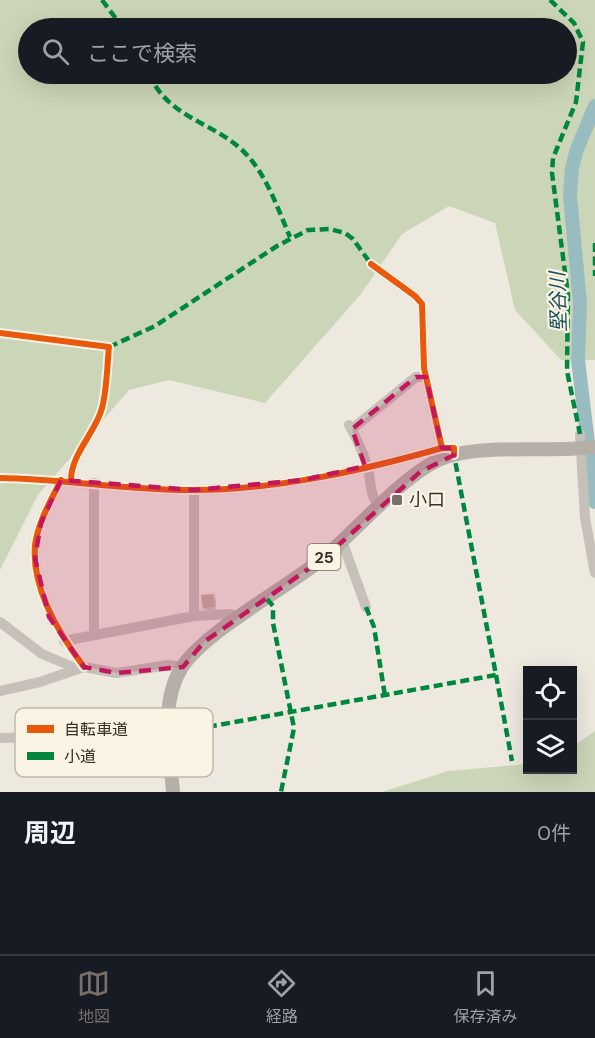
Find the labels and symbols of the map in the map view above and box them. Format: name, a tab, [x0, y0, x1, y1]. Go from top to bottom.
water label: 堅谷川	[544, 270, 572, 332]
place label: 小口	[409, 488, 445, 512]
marker: 小口	[390, 493, 404, 507]
road number: 25	[308, 544, 340, 570]
legend	[15, 708, 213, 777]
text: 自転車道	[64, 719, 128, 740]
text: 小道	[64, 746, 96, 767]

